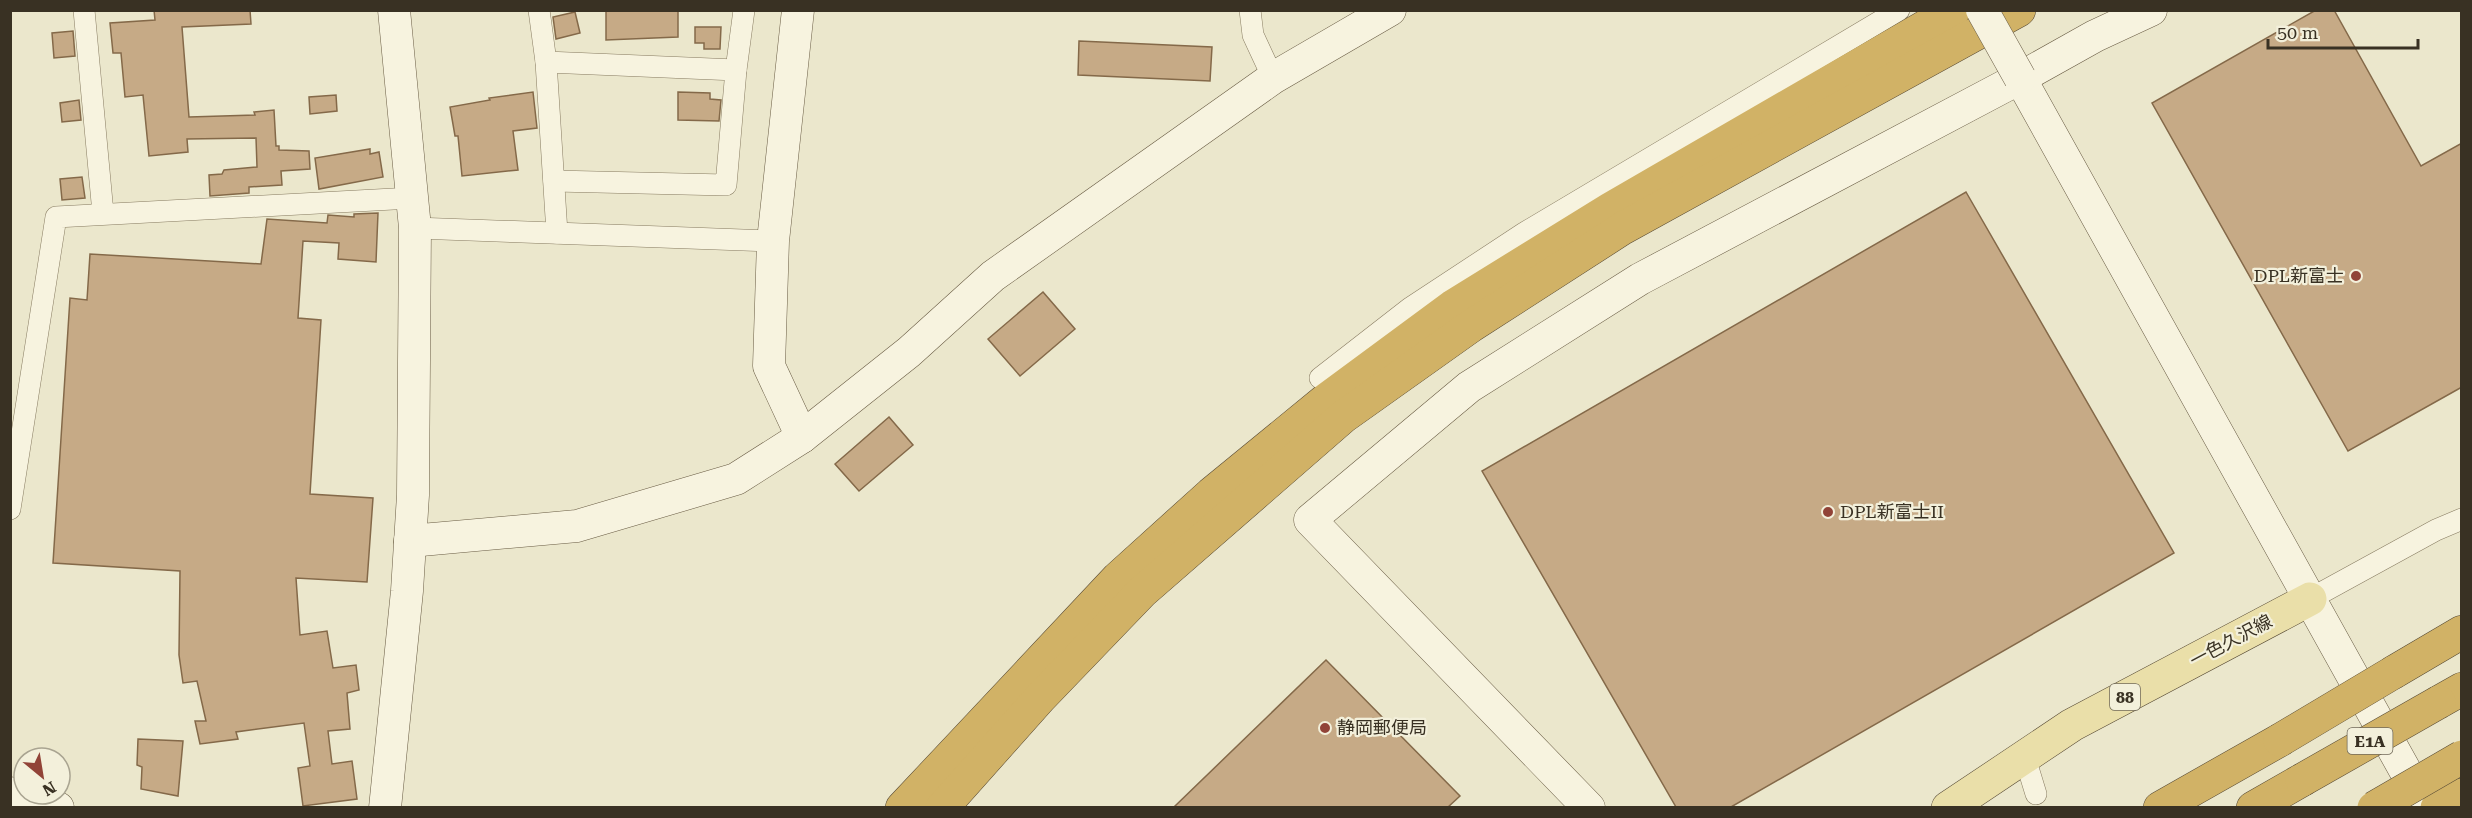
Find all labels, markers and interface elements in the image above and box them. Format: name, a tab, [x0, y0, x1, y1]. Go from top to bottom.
scale bar	[2268, 12, 2418, 50]
text: 50 m	[2277, 22, 2318, 43]
place label: DPL新富士	[2253, 265, 2344, 286]
marker: DPL新富士	[2349, 269, 2363, 283]
place label: DPL新富士II	[1840, 501, 1944, 522]
marker: DPL新富士II	[1821, 505, 1835, 519]
street label: 一色久沢線	[2186, 610, 2275, 671]
road number: 88	[2110, 684, 2140, 710]
place label: 静岡郵便局	[1337, 717, 1427, 738]
marker: 静岡郵便局	[1318, 721, 1332, 735]
road number: E1A	[2348, 728, 2392, 754]
north arrow	[12, 746, 72, 806]
text: N	[39, 777, 59, 800]

